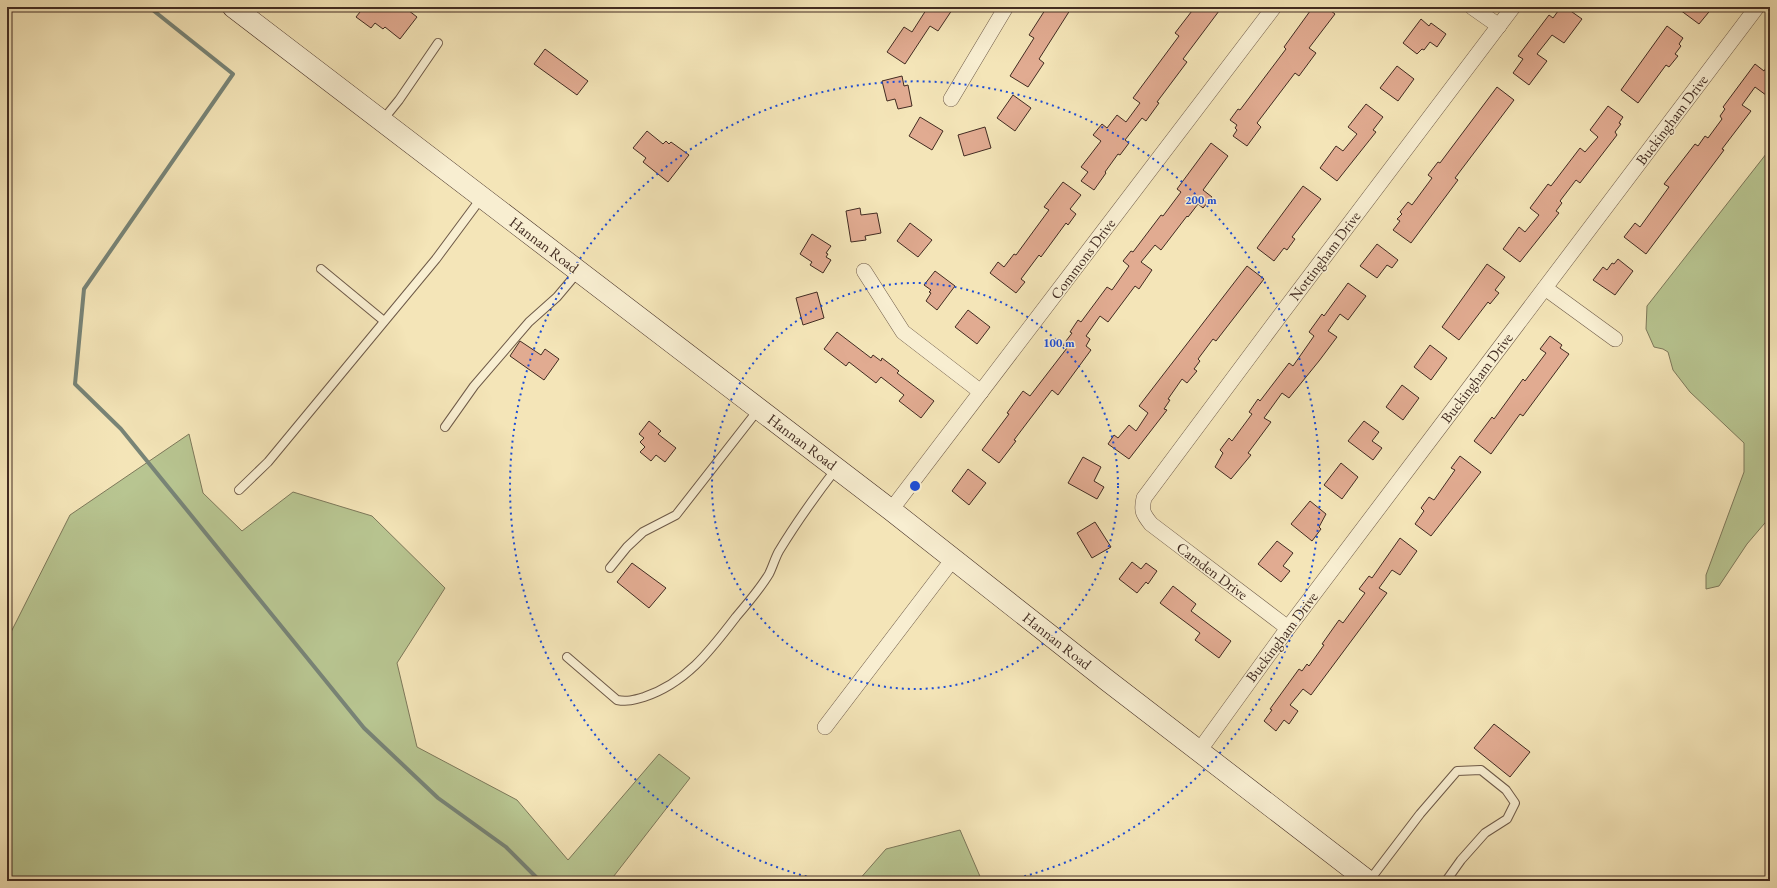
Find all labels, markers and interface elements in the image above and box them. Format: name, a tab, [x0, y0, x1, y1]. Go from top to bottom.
street label: Buckingham Drive	[1631, 71, 1712, 169]
text: 200 m	[1185, 192, 1217, 208]
street label: Nottingham Drive	[1285, 207, 1365, 304]
street label: Hannan Road	[506, 212, 583, 277]
street label: Commons Drive	[1046, 214, 1119, 303]
street label: Buckingham Drive	[1436, 329, 1517, 427]
text: 100 m	[1043, 335, 1075, 351]
street label: Hannan Road	[764, 409, 841, 474]
centre of rings	[908, 479, 922, 493]
street label: Camden Drive	[1173, 538, 1252, 604]
street label: Buckingham Drive	[1241, 588, 1322, 686]
street label: Hannan Road	[1019, 608, 1096, 674]

